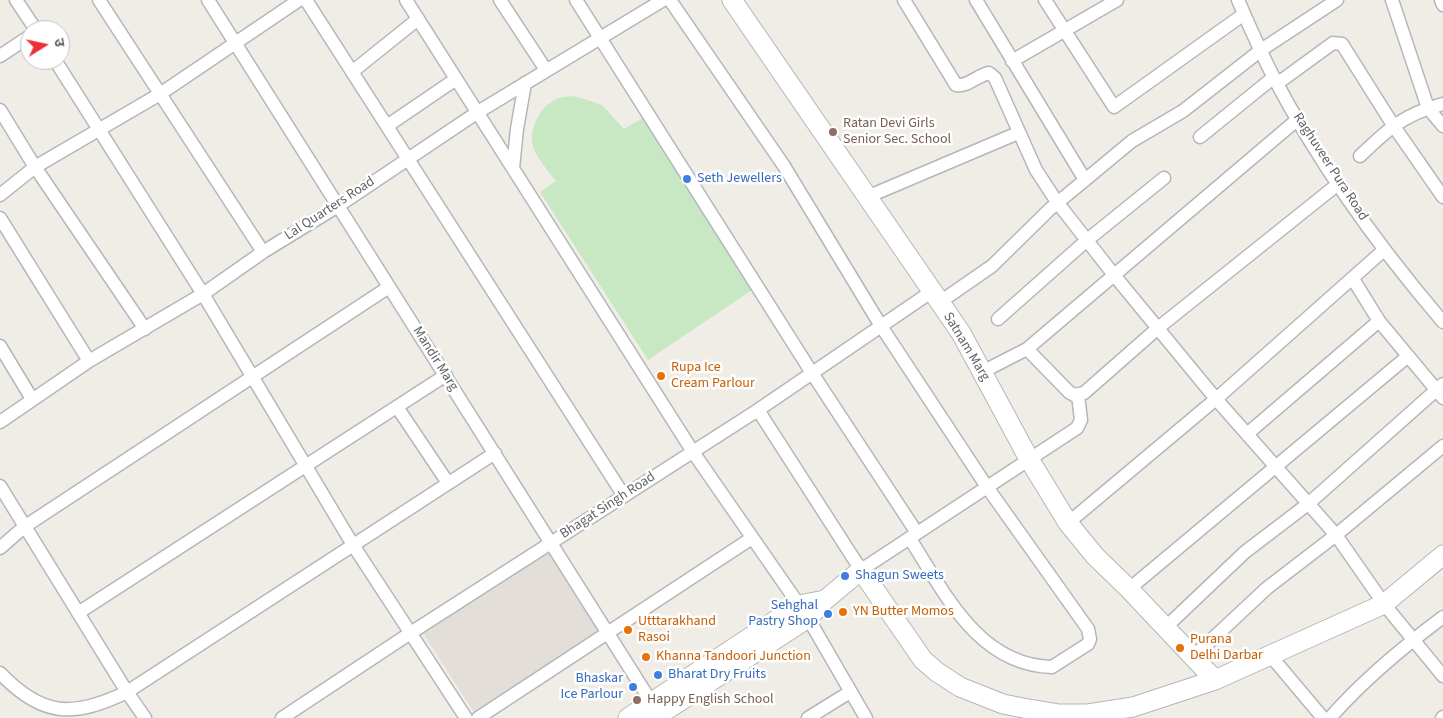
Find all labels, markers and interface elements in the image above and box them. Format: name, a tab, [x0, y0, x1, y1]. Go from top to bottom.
north arrow	[20, 20, 70, 70]
text: उ	[48, 37, 69, 48]
street label: Raghuveer Pura Road	[1289, 110, 1371, 224]
place label: Ratan Devi Girls Senior Sec. School	[843, 116, 951, 148]
marker: Ratan Devi Girls Senior Sec. School	[827, 126, 839, 138]
place label: Seth Jewellers	[697, 171, 782, 187]
marker: Seth Jewellers	[681, 173, 693, 185]
street label: Lal Quarters Road	[282, 174, 378, 244]
street label: Satnam Marg	[939, 310, 993, 384]
street label: Mandir Marg	[409, 324, 461, 394]
place label: Rupa Ice Cream Parlour	[671, 360, 755, 392]
marker: Rupa Ice Cream Parlour	[655, 370, 667, 382]
street label: Bhagat Singh Road	[557, 469, 659, 543]
place label: Shagun Sweets	[855, 568, 944, 584]
marker: Shagun Sweets	[839, 570, 851, 582]
place label: Sehghal Pastry Shop	[748, 598, 818, 630]
place label: YN Butter Momos	[853, 604, 954, 620]
marker: YN Butter Momos	[837, 606, 849, 618]
marker: Sehghal Pastry Shop	[822, 608, 834, 620]
place label: Utttarakhand Rasoi	[638, 614, 716, 646]
marker: Utttarakhand Rasoi	[622, 624, 634, 636]
place label: Purana Delhi Darbar	[1190, 632, 1263, 664]
marker: Purana Delhi Darbar	[1174, 642, 1186, 654]
place label: Khanna Tandoori Junction	[656, 649, 811, 665]
marker: Khanna Tandoori Junction	[640, 651, 652, 663]
place label: Bharat Dry Fruits	[668, 667, 766, 683]
marker: Bharat Dry Fruits	[652, 669, 664, 681]
place label: Bhaskar Ice Parlour	[561, 671, 623, 704]
marker: Bhaskar Ice Parlour	[627, 681, 639, 693]
place label: Happy English School	[647, 692, 774, 708]
marker: Happy English School	[631, 694, 643, 706]

